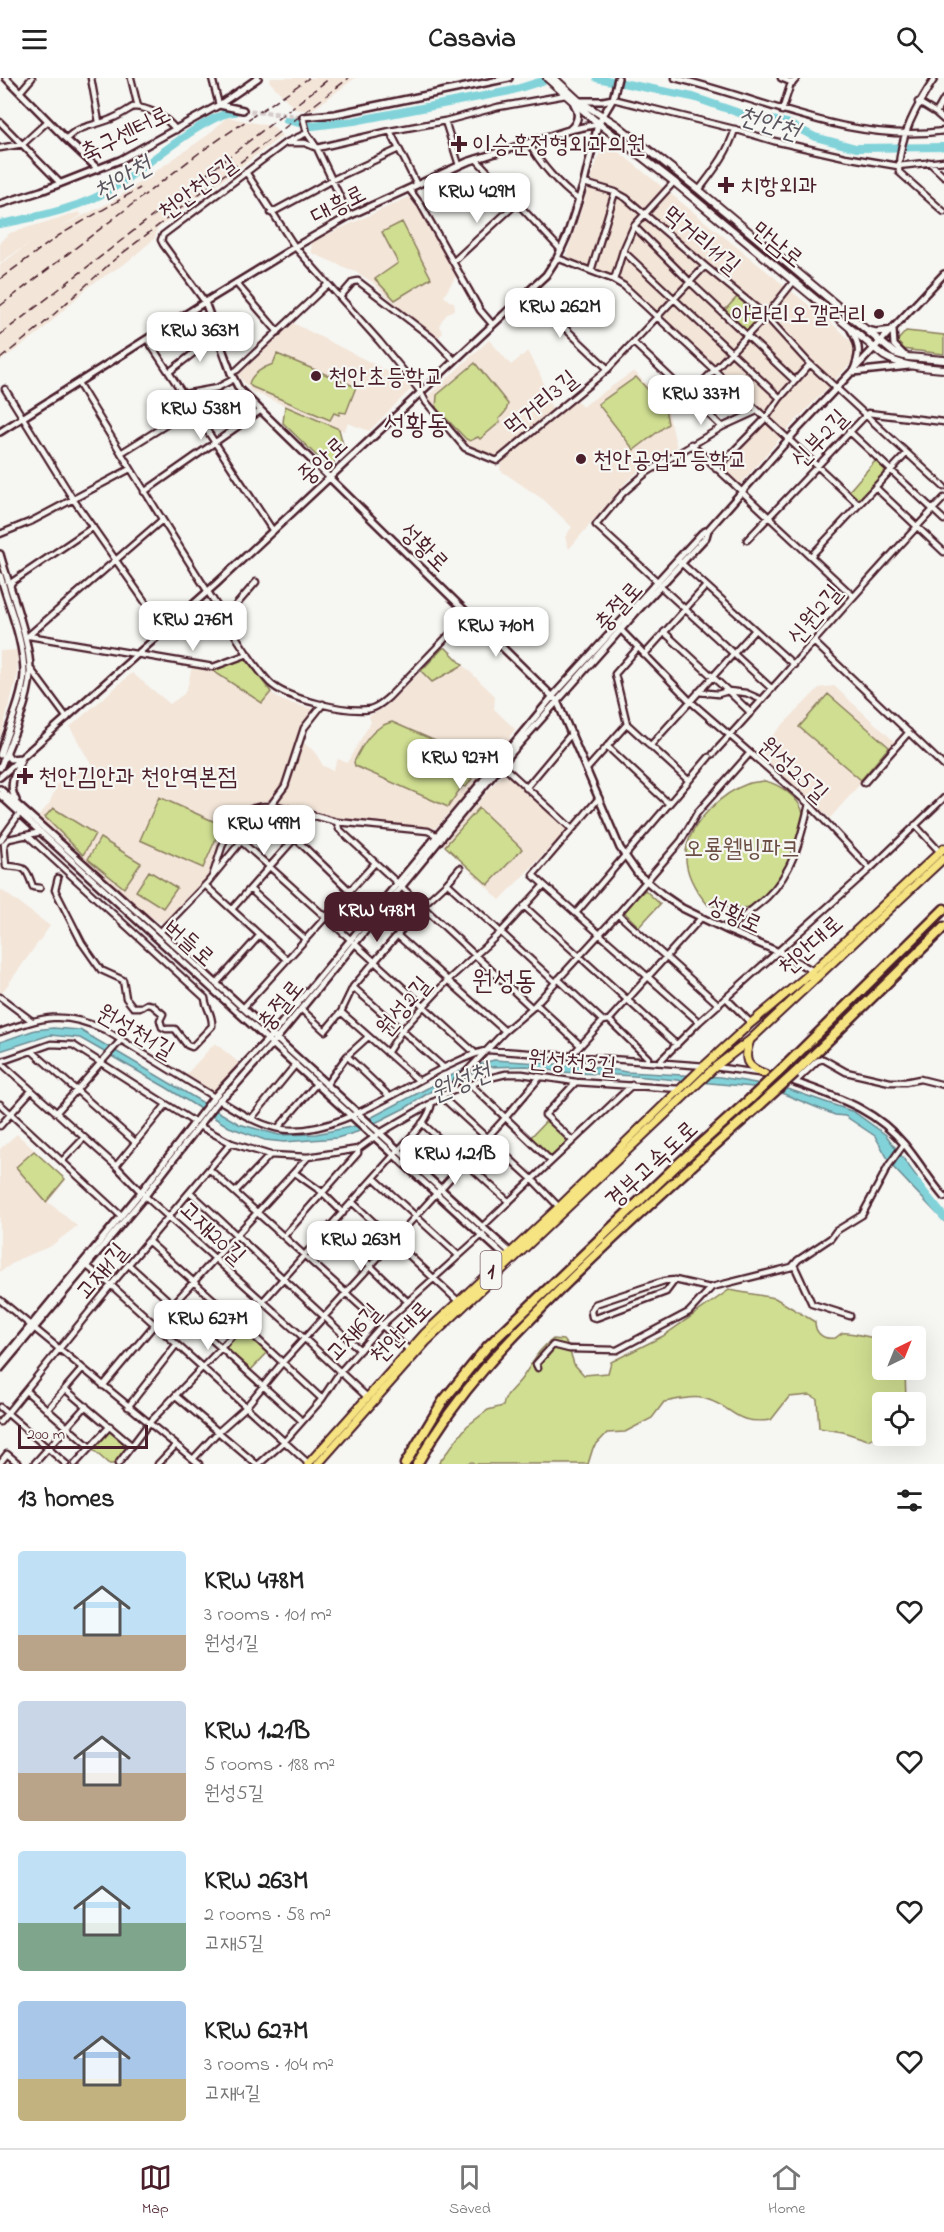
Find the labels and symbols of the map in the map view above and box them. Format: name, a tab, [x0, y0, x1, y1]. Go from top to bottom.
street label: 축구센터로	[75, 98, 177, 172]
water label: 천안천	[733, 98, 807, 153]
place label: 이승훈정형외과의원	[472, 129, 646, 164]
marker: 이승훈정형외과의원	[450, 135, 468, 153]
water label: 천안천	[87, 147, 163, 213]
street label: 천안천5길	[152, 148, 245, 230]
place label: 치항외과	[740, 170, 817, 205]
pin: KRW 429M	[415, 173, 539, 224]
marker: 치항외과	[717, 176, 735, 194]
street label: 대흥로	[305, 177, 373, 235]
street label: 먹거리11길	[654, 198, 747, 284]
street label: 만남로	[743, 214, 810, 278]
pin: KRW 262M	[498, 288, 622, 339]
place label: 아라리오갤러리	[732, 299, 867, 334]
marker: 아라리오갤러리	[872, 307, 886, 321]
pin: KRW 363M	[138, 312, 262, 363]
place label: 천안초등학교	[328, 361, 444, 396]
street label: 먹거리3길	[497, 363, 586, 445]
marker: 천안초등학교	[309, 369, 323, 383]
pin: KRW 337M	[639, 375, 763, 426]
pin: KRW 538M	[139, 390, 263, 441]
street label: 신부2길	[784, 402, 858, 477]
district label: 성황동	[383, 407, 449, 446]
street label: 중앙로	[291, 429, 357, 494]
place label: 천안공업고등학교	[593, 444, 748, 479]
marker: 천안공업고등학교	[574, 452, 588, 466]
street label: 성황로	[390, 516, 456, 582]
street label: 충절로	[587, 574, 652, 641]
street label: 신원2길	[780, 578, 852, 654]
pin: KRW 276M	[131, 601, 255, 652]
pin: KRW 710M	[434, 607, 558, 658]
street label: 원성25길	[750, 730, 835, 812]
pin: KRW 927M	[398, 739, 522, 790]
place label: 천안김안과 천안역본점	[38, 761, 237, 796]
marker: 천안김안과 천안역본점	[16, 767, 34, 785]
pin: KRW 499M	[202, 805, 326, 856]
park label: 오룡웰빙파크	[684, 833, 800, 868]
street label: 성황로	[700, 888, 768, 944]
pin: KRW 478M	[315, 892, 439, 943]
street label: 천안대로	[771, 908, 852, 986]
street label: 버들로	[155, 911, 222, 976]
district label: 원성동	[471, 963, 537, 1002]
street label: 원성2길	[369, 970, 441, 1046]
street label: 충절로	[250, 973, 314, 1040]
street label: 원성천1길	[89, 997, 180, 1070]
street label: 원성천2길	[526, 1043, 618, 1086]
water label: 원성천	[425, 1053, 500, 1113]
street label: 경부고속도로	[598, 1114, 707, 1218]
pin: KRW 1.21B	[386, 1135, 524, 1186]
street label: 고재20길	[170, 1194, 253, 1274]
pin: KRW 263M	[299, 1221, 423, 1272]
street label: 고재1길	[68, 1236, 137, 1309]
road number: 1	[480, 1251, 502, 1289]
street label: 천안대로	[362, 1294, 441, 1374]
street label: 고재6길	[319, 1297, 391, 1371]
pin: KRW 627M	[146, 1300, 270, 1351]
north arrow	[872, 1326, 926, 1380]
scale bar	[18, 1422, 148, 1450]

